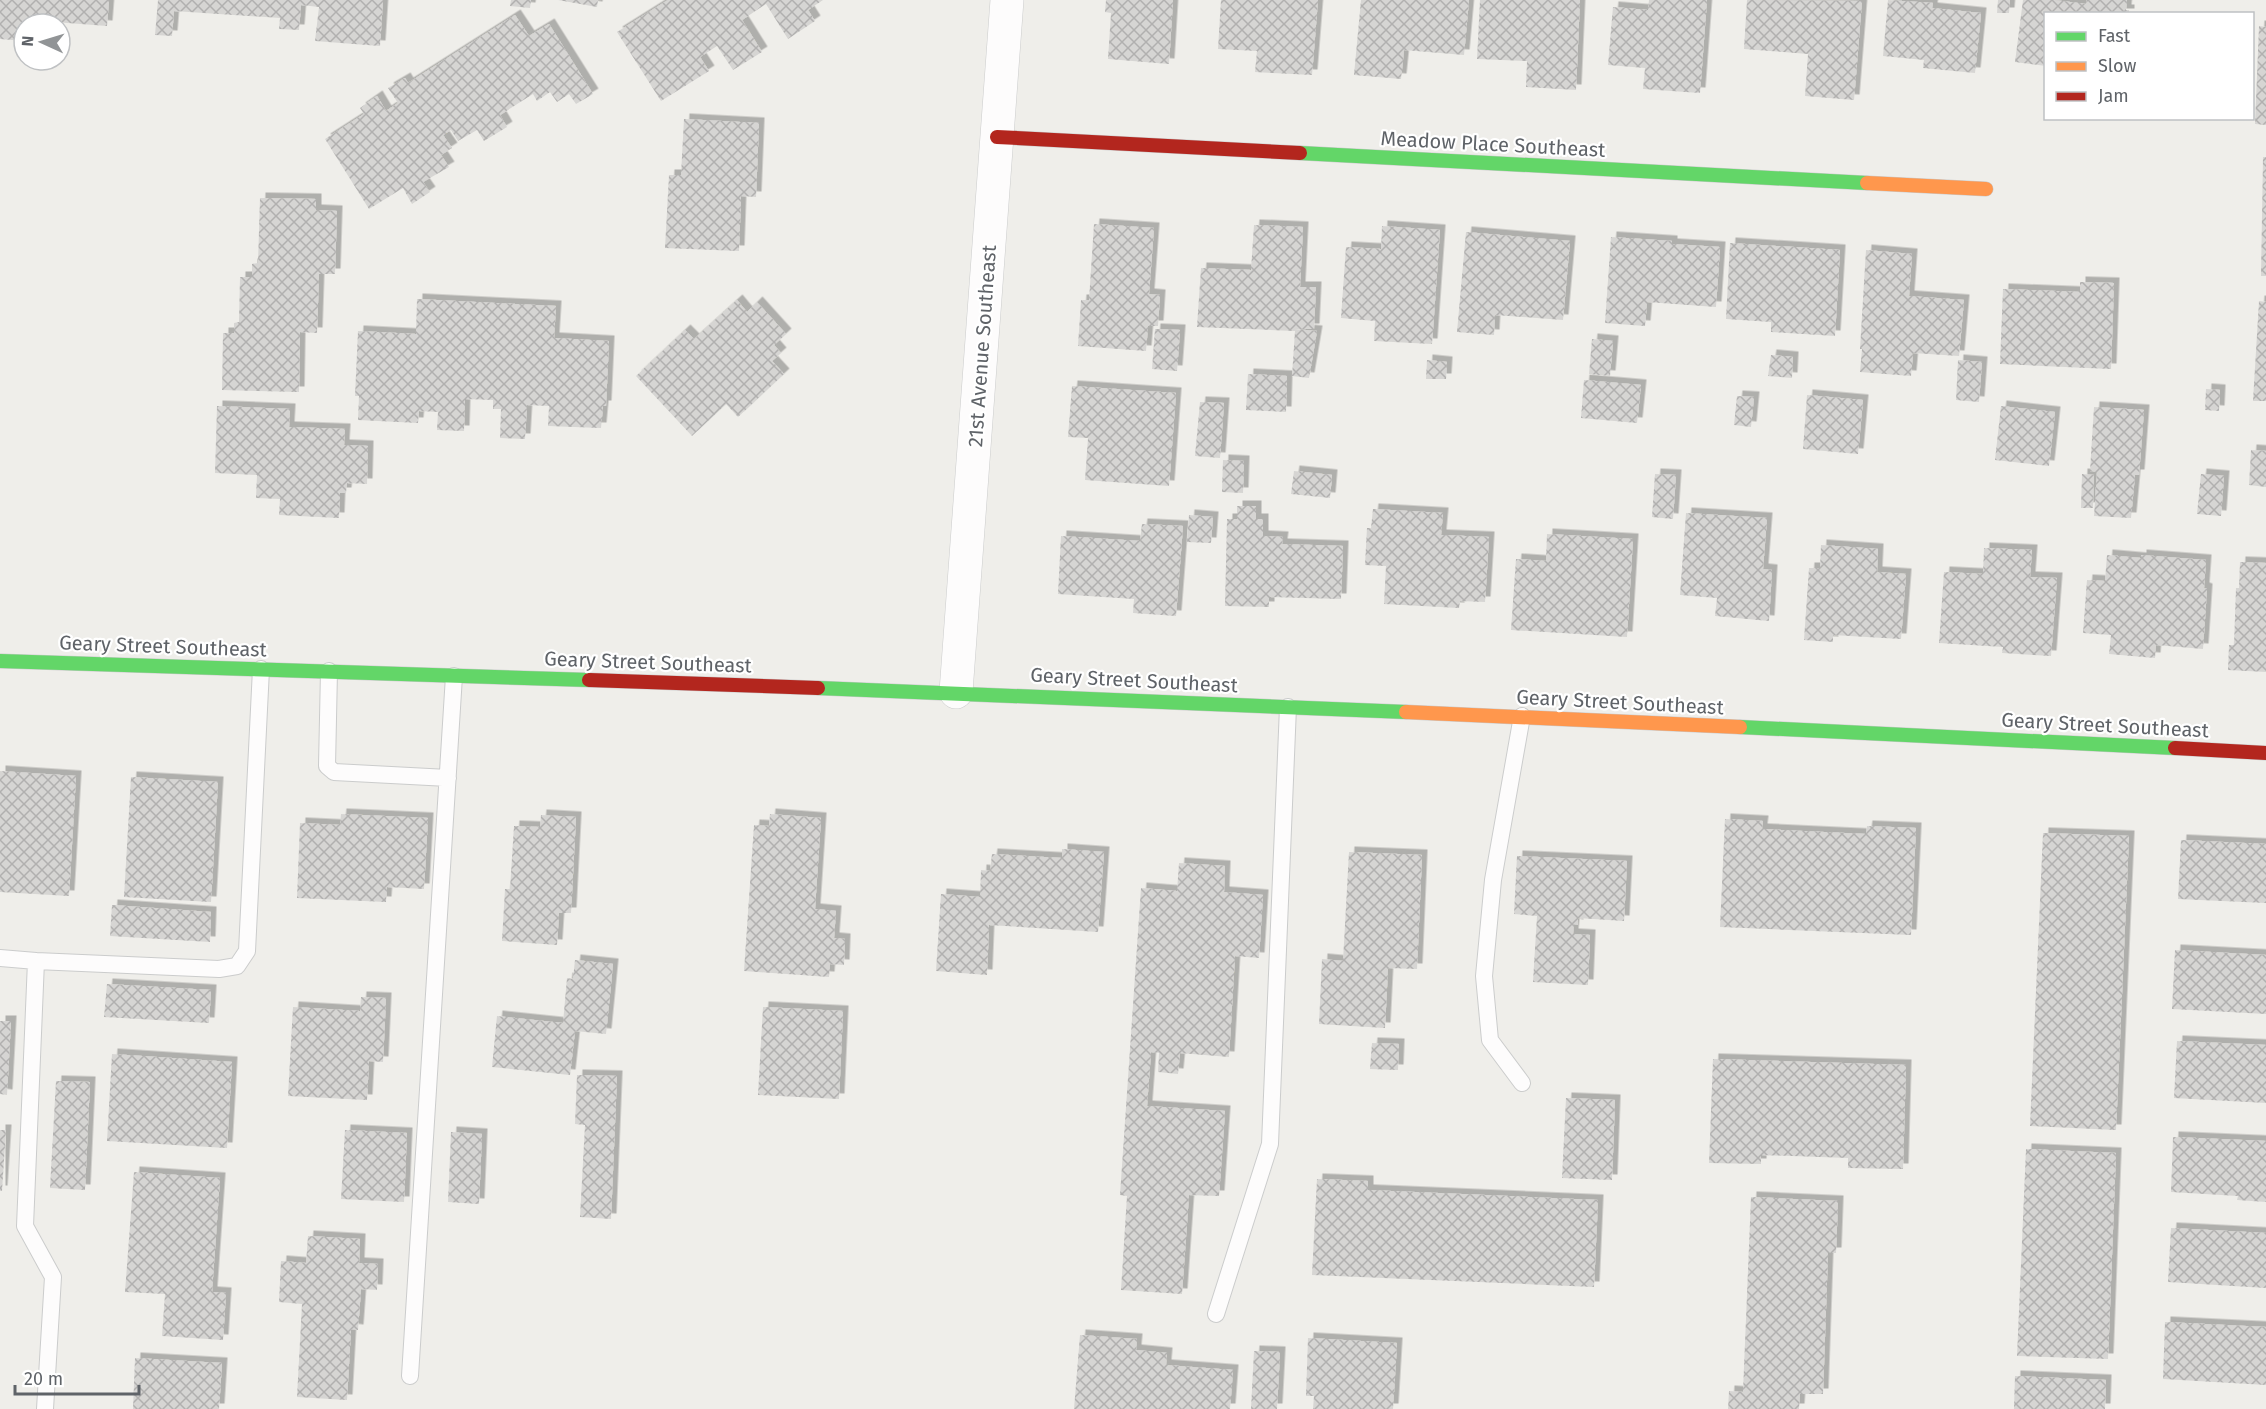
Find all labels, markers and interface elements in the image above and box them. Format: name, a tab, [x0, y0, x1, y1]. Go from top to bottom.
north arrow	[12, 12, 72, 72]
legend	[2044, 12, 2254, 120]
text: Fast	[2098, 25, 2131, 47]
text: N	[18, 35, 37, 47]
text: Slow	[2098, 55, 2137, 77]
text: Jam	[2098, 85, 2129, 107]
street label: Meadow Place Southeast	[1380, 126, 1607, 162]
street label: 21st Avenue Southeast	[963, 243, 1001, 448]
street label: Geary Street Southeast	[59, 630, 268, 662]
street label: Geary Street Southeast	[544, 646, 753, 678]
street label: Geary Street Southeast	[1030, 663, 1239, 697]
street label: Geary Street Southeast	[1516, 685, 1725, 719]
street label: Geary Street Southeast	[2001, 708, 2210, 742]
scale bar	[15, 1358, 140, 1396]
text: 20 m	[24, 1368, 63, 1390]

